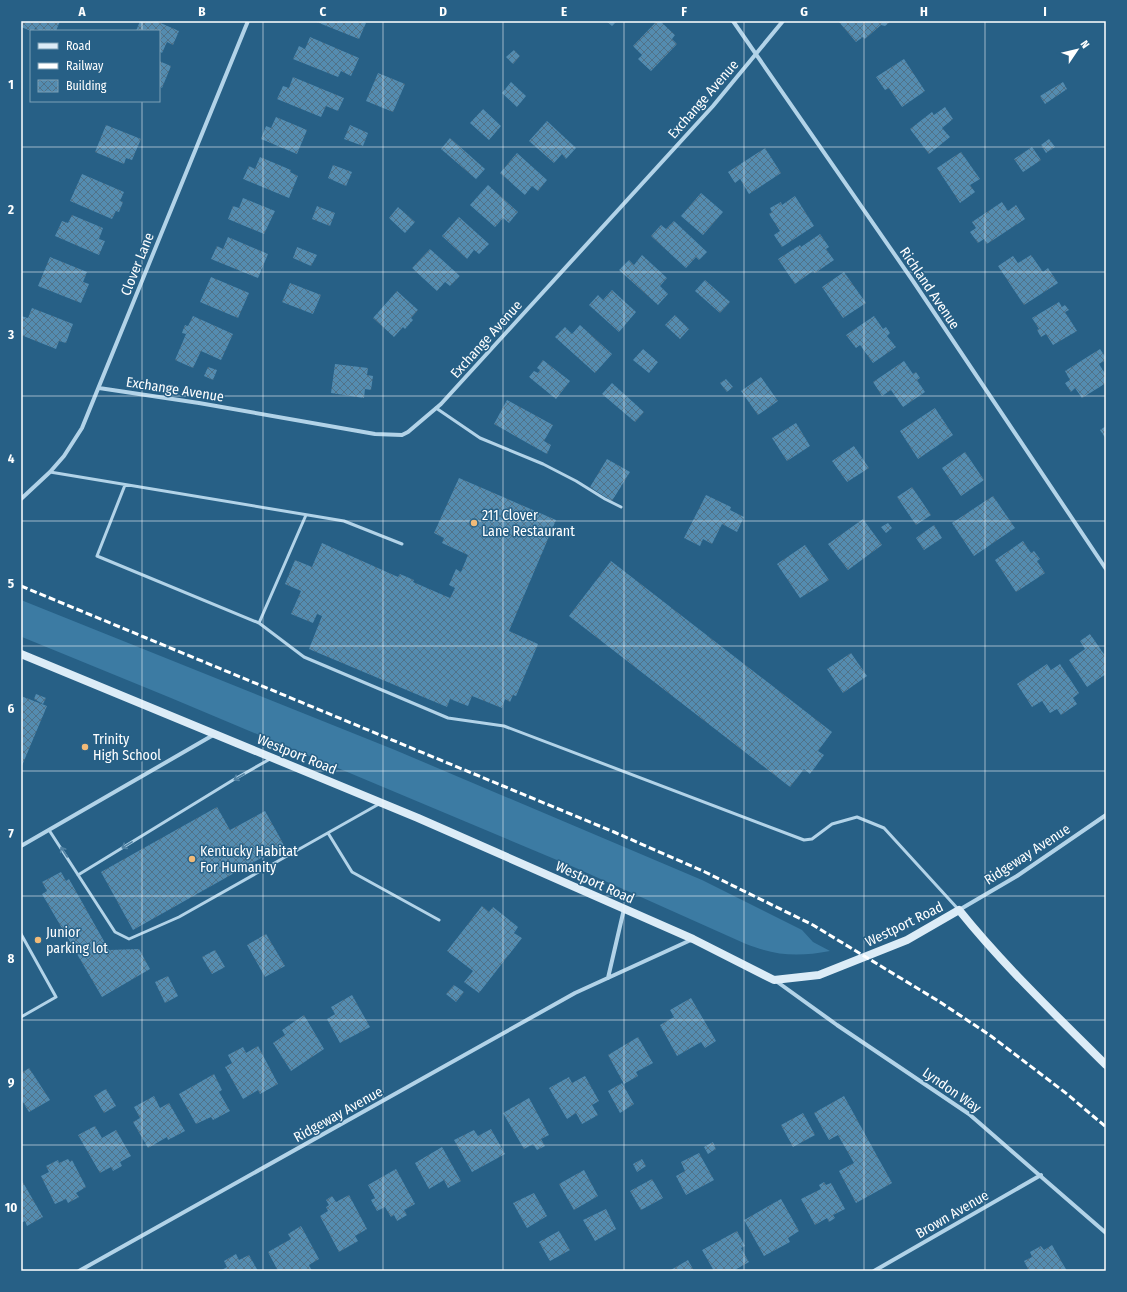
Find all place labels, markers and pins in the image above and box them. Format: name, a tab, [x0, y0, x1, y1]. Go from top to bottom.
place label: 211 Clover Lane Restaurant	[482, 507, 575, 540]
marker: 211 Clover Lane Restaurant	[469, 518, 479, 528]
place label: Trinity High School	[93, 731, 161, 764]
marker: Trinity High School	[80, 742, 90, 752]
place label: Kentucky Habitat For Humanity	[200, 843, 298, 876]
marker: Kentucky Habitat For Humanity	[187, 854, 197, 864]
place label: Junior parking lot	[46, 924, 108, 957]
marker: Junior parking lot	[33, 935, 43, 945]

